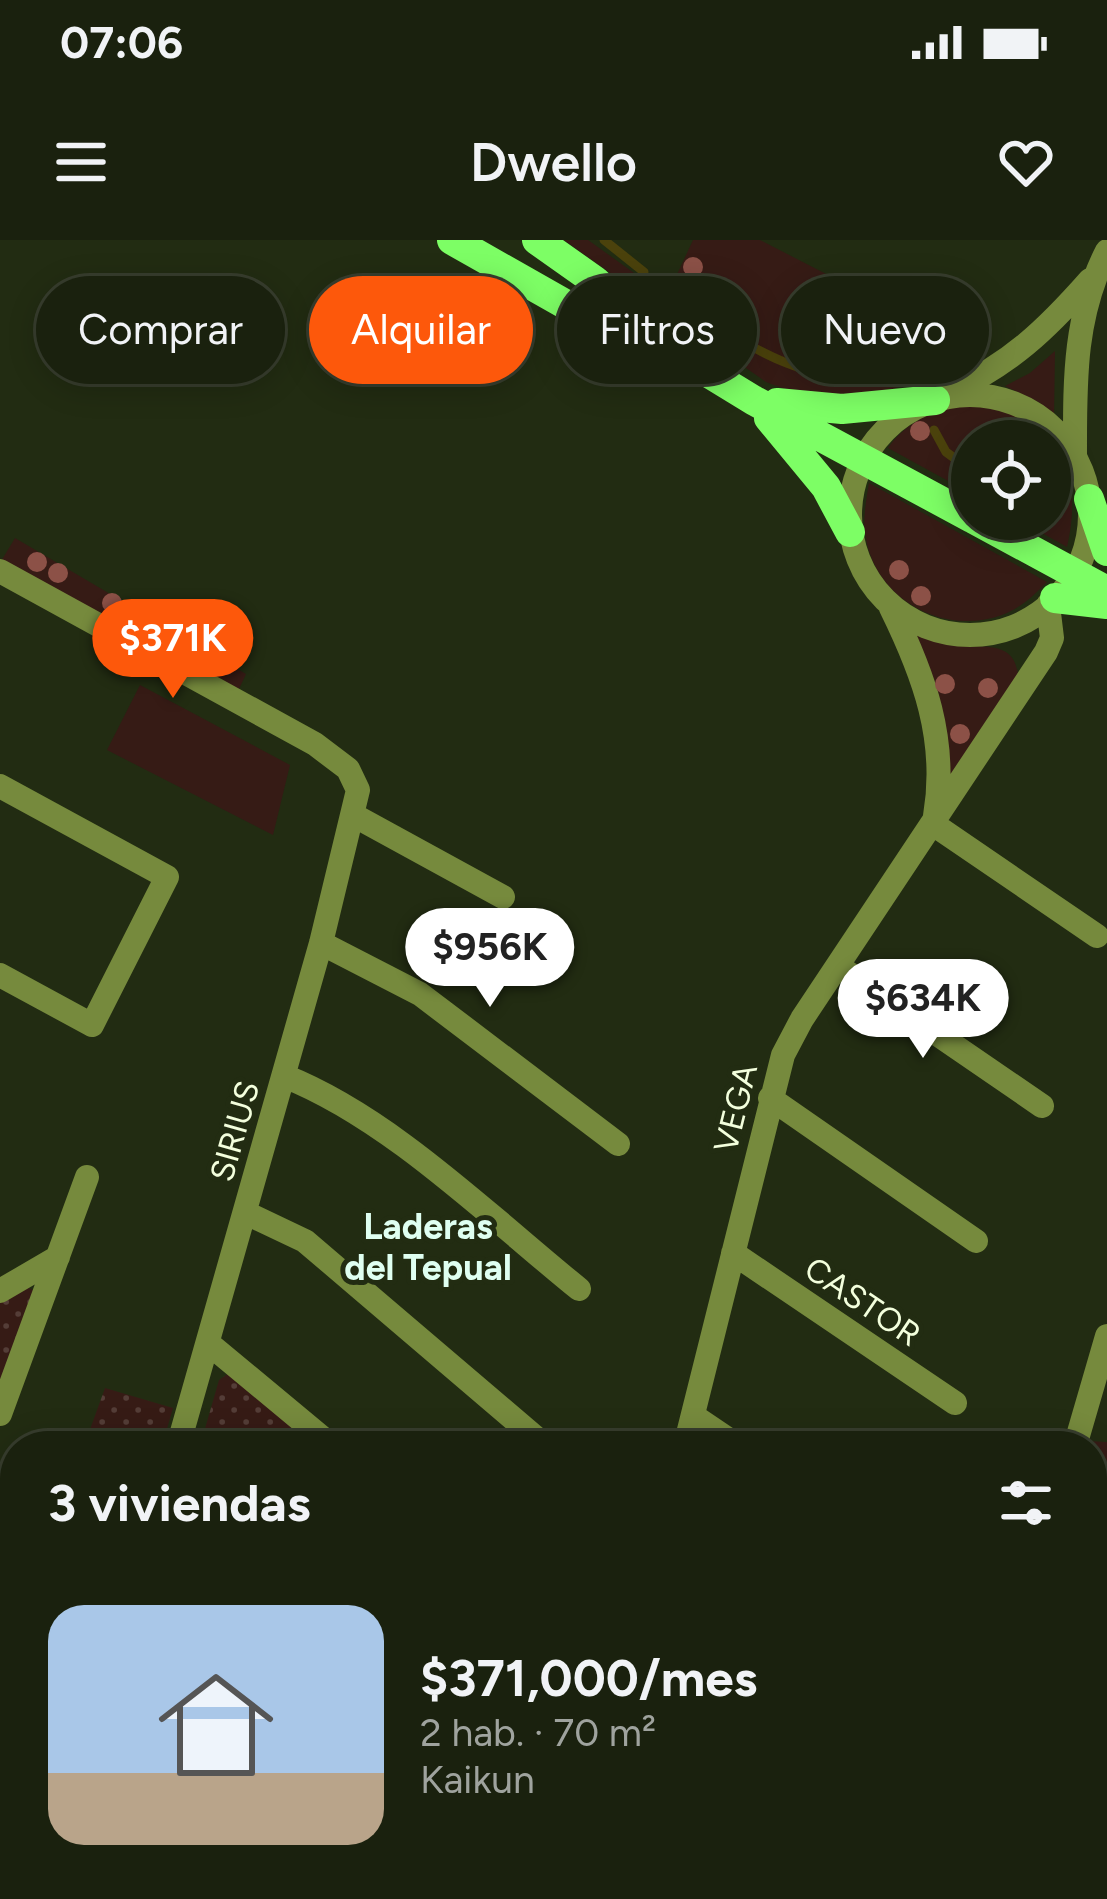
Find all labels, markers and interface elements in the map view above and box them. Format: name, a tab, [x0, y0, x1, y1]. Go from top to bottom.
text: 07:06	[60, 15, 183, 69]
icon: menu	[48, 129, 114, 195]
icon: heart	[993, 129, 1059, 195]
text: Dwello	[470, 130, 637, 195]
chip: Comprar	[36, 276, 285, 384]
chip: Alquilar	[309, 276, 533, 384]
chip: Filtros	[557, 276, 757, 384]
chip: Nuevo	[781, 276, 989, 384]
map controls	[951, 420, 1071, 540]
button: locate	[951, 420, 1071, 540]
pin: $371K	[89, 599, 257, 701]
text: $371K	[119, 614, 227, 661]
pin: $956K	[406, 908, 574, 1010]
text: $956K	[432, 923, 548, 970]
pin: $634K	[839, 959, 1007, 1061]
text: $634K	[865, 974, 981, 1021]
street label: VEGA	[706, 1059, 765, 1156]
street label: SIRIUS	[202, 1077, 267, 1186]
district label: Laderas del Tepual	[344, 1205, 512, 1289]
street label: CASTOR	[798, 1249, 928, 1354]
icon: filters	[993, 1470, 1059, 1536]
text: 3 viviendas	[48, 1473, 310, 1534]
text: $371,000/mes	[420, 1648, 757, 1709]
icon: home	[144, 1653, 288, 1797]
text: 2 hab. · 70 m²	[420, 1709, 656, 1756]
text: Kaikun	[420, 1756, 535, 1803]

